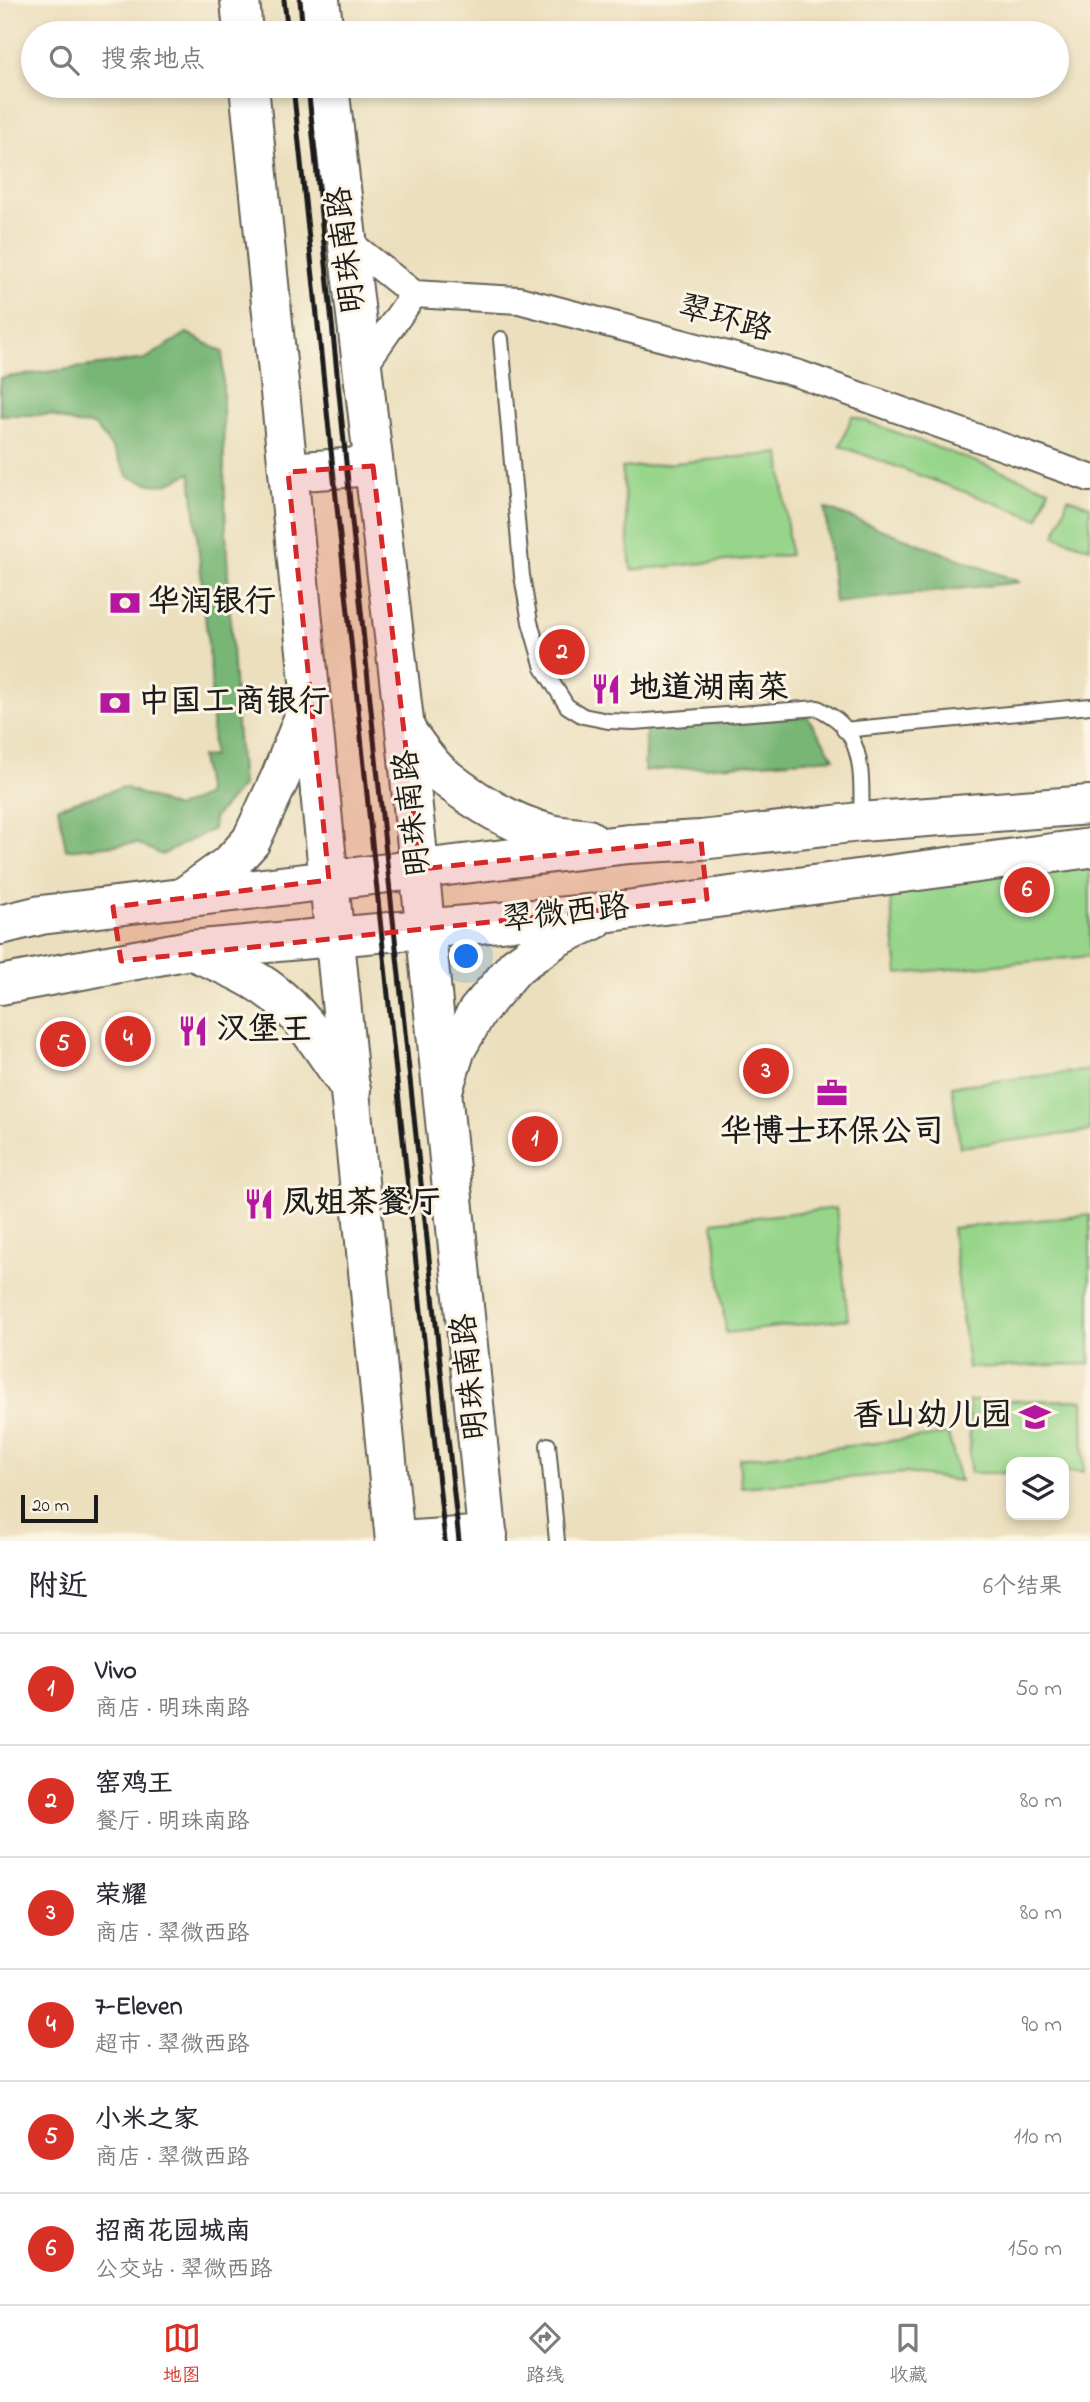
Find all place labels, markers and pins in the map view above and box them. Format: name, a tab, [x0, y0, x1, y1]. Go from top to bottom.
place label: 华润银行	[148, 580, 276, 627]
bank icon: 华润银行	[108, 586, 142, 620]
pin: 2	[539, 626, 585, 678]
place label: 地道湖南菜	[629, 666, 789, 713]
restaurant icon: 地道湖南菜	[589, 672, 623, 706]
place label: 中国工商银行	[138, 680, 330, 727]
bank icon: 中国工商银行	[98, 686, 132, 720]
pin: 6	[1004, 864, 1050, 916]
place label: 汉堡王	[216, 1008, 312, 1055]
pin: 4	[105, 1013, 151, 1065]
restaurant icon: 汉堡王	[176, 1014, 210, 1048]
pin: 5	[40, 1018, 86, 1070]
pin: 3	[743, 1045, 789, 1097]
office icon: 华博士环保公司	[815, 1076, 849, 1110]
place label: 华博士环保公司	[720, 1110, 944, 1157]
pin: 1	[512, 1113, 558, 1165]
place label: 凤姐茶餐厅	[282, 1181, 442, 1228]
restaurant icon: 凤姐茶餐厅	[242, 1187, 276, 1221]
place label: 香山幼儿园	[852, 1394, 1012, 1441]
school or university icon: 香山幼儿园	[1018, 1400, 1052, 1434]

